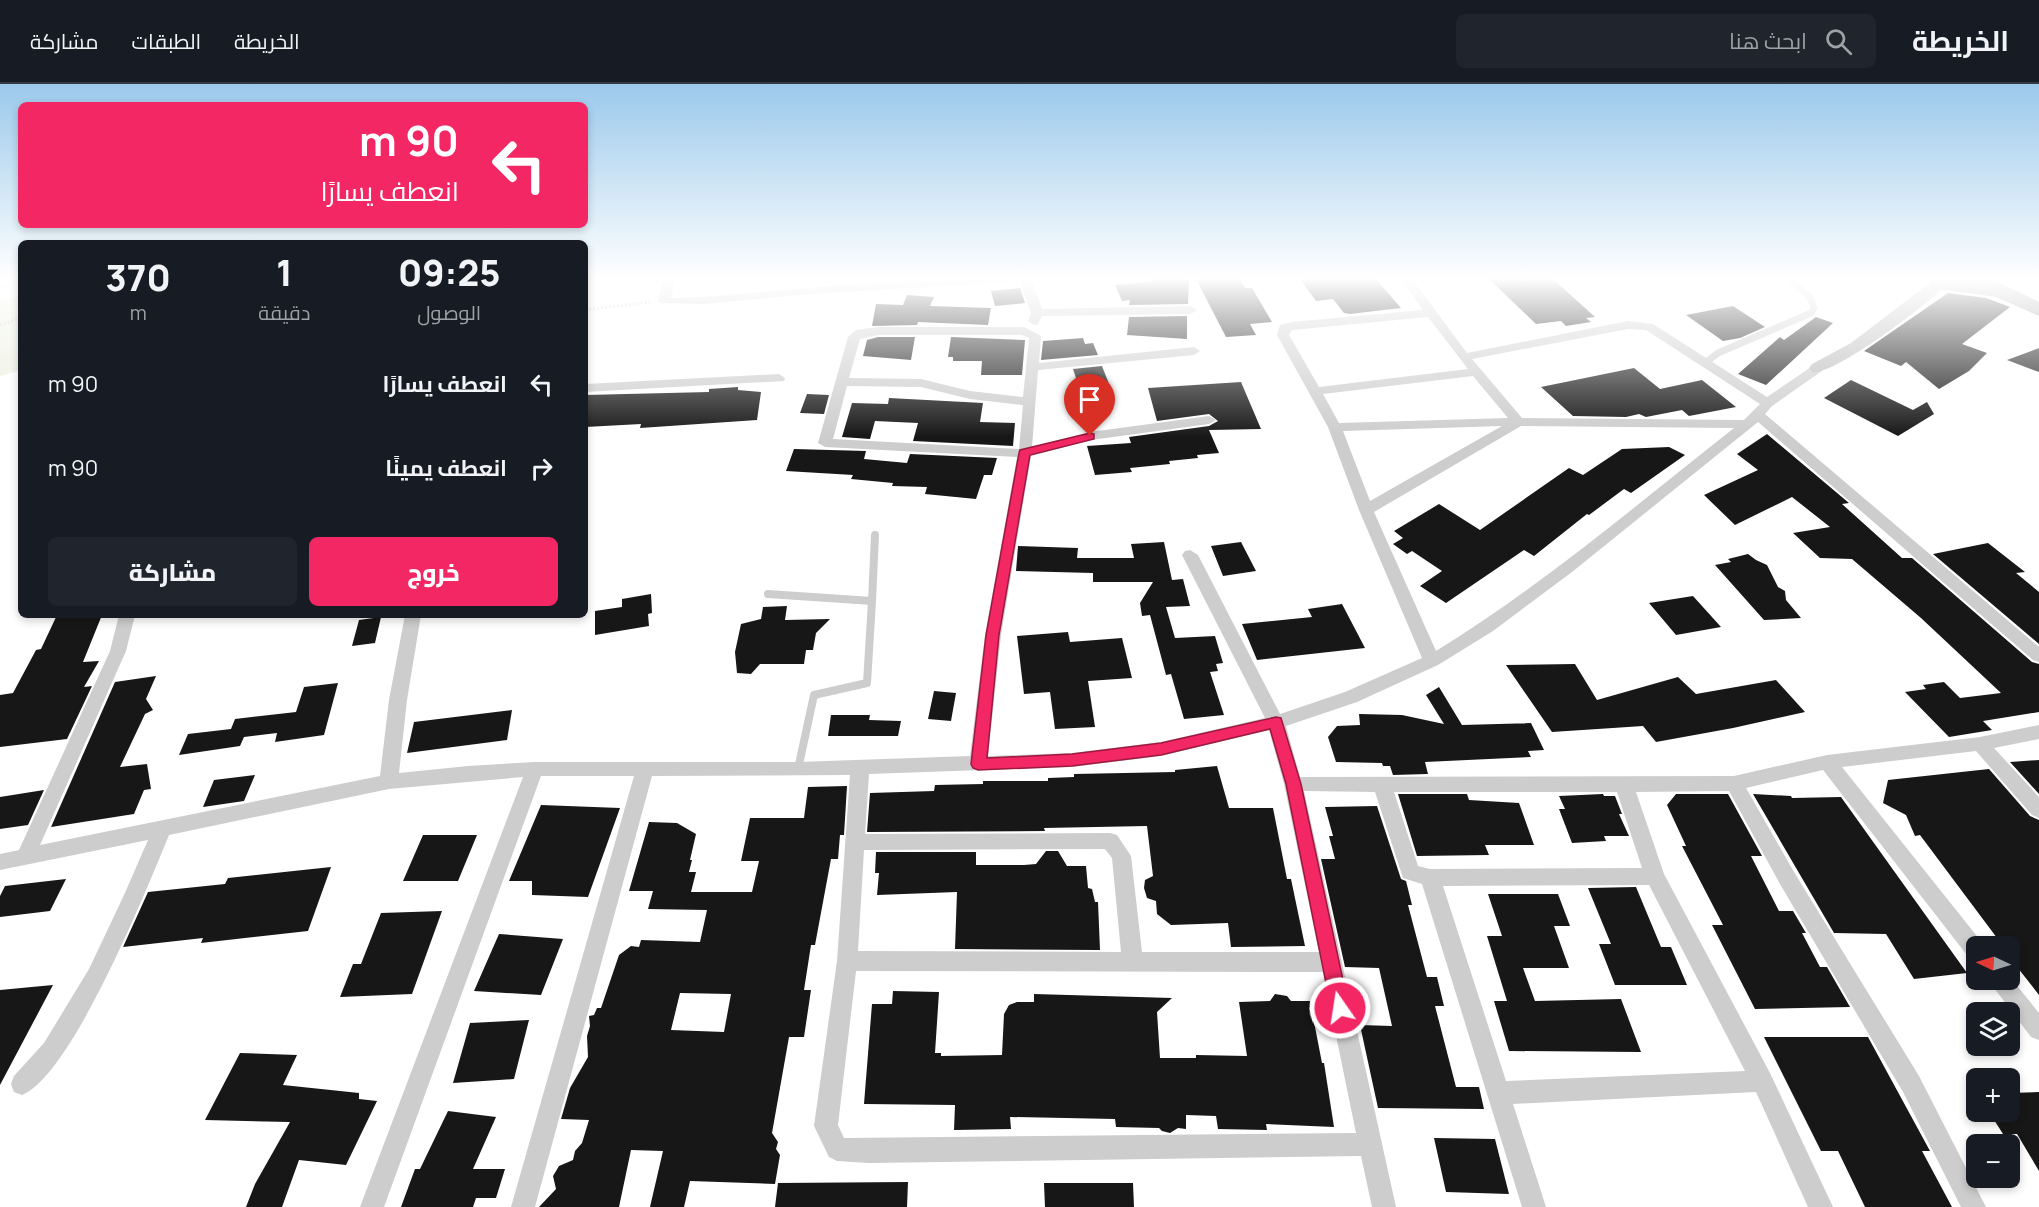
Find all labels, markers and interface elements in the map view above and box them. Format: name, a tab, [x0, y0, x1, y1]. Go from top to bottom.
search box	[1456, 14, 1876, 68]
text: الخريطة	[1912, 21, 2009, 59]
icon: search	[1822, 25, 1855, 58]
text: ابحث هنا	[1729, 26, 1807, 56]
text: مشاركة	[30, 27, 99, 55]
text: الطبقات	[132, 27, 201, 55]
text: الخريطة	[234, 27, 300, 55]
text: 90 m	[359, 111, 459, 169]
icon: left	[480, 126, 558, 204]
text: انعطف يسارًا	[320, 172, 459, 209]
text: 1	[276, 248, 293, 297]
text: 09:25	[398, 248, 500, 297]
text: 370	[106, 253, 171, 302]
text: m	[130, 299, 147, 326]
text: دقيقة	[258, 299, 310, 326]
text: الوصول	[417, 299, 481, 326]
icon: left	[525, 368, 558, 401]
text: 90 m	[48, 369, 98, 399]
text: انعطف يسارًا	[383, 369, 507, 399]
pin	[1064, 374, 1115, 436]
icon: arrive	[1073, 383, 1106, 416]
icon: right	[525, 452, 558, 485]
text: 90 m	[48, 453, 98, 483]
text: انعطف يمينًا	[385, 453, 507, 483]
button: مشاركة	[48, 537, 297, 606]
button: خروج	[309, 537, 558, 606]
north arrow	[1966, 936, 2020, 990]
map controls	[1966, 936, 2020, 1188]
position arrow	[1308, 976, 1372, 1040]
button: layers	[1966, 1002, 2020, 1056]
button: +	[1966, 1068, 2020, 1122]
button: −	[1966, 1134, 2020, 1188]

